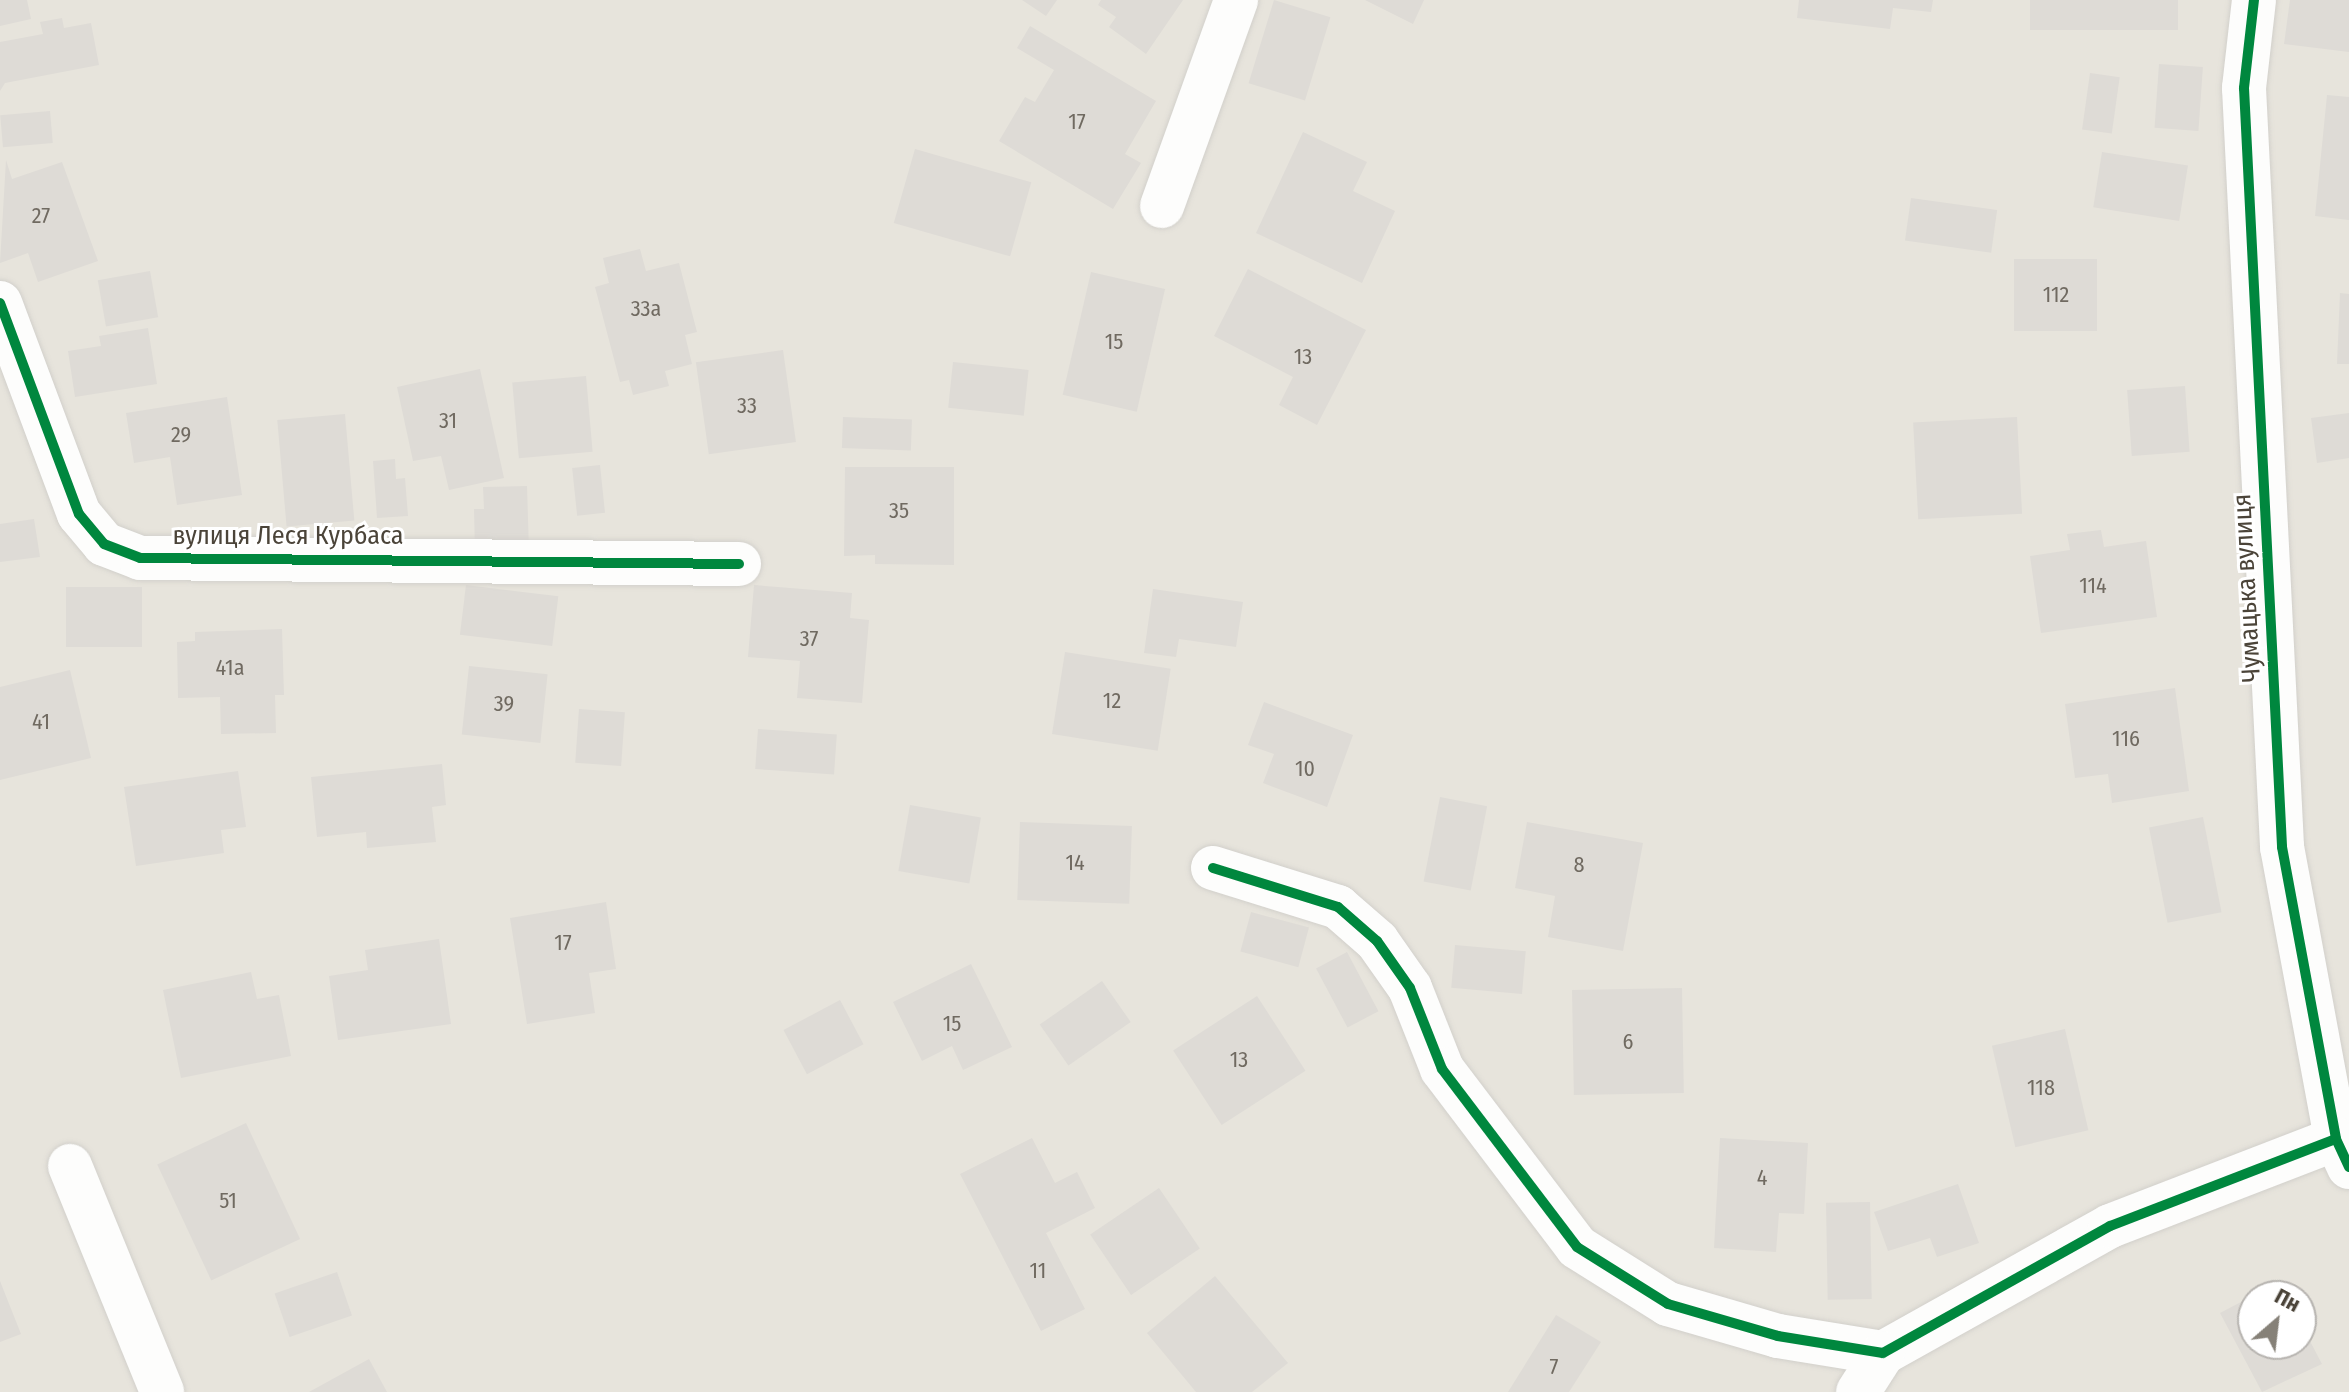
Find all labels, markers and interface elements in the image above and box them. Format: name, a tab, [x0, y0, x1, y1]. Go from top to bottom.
house number: 17	[1068, 109, 1086, 135]
house number: 27	[32, 203, 50, 229]
house number: 112	[2043, 282, 2069, 308]
house number: 33а	[631, 296, 661, 322]
house number: 15	[1105, 329, 1123, 355]
house number: 13	[1294, 344, 1312, 370]
house number: 33	[737, 393, 757, 419]
house number: 31	[439, 408, 457, 434]
house number: 29	[171, 422, 191, 448]
street label: Чумацька вулиця	[2226, 493, 2268, 683]
house number: 35	[889, 498, 909, 524]
street label: вулиця Леся Курбаса	[172, 520, 404, 552]
house number: 114	[2079, 573, 2107, 599]
house number: 37	[800, 626, 818, 652]
house number: 41а	[216, 655, 244, 681]
house number: 12	[1103, 688, 1121, 714]
house number: 39	[494, 691, 514, 717]
house number: 41	[32, 709, 50, 735]
house number: 116	[2112, 726, 2140, 752]
house number: 10	[1295, 756, 1315, 782]
house number: 14	[1065, 850, 1085, 876]
house number: 8	[1574, 852, 1584, 878]
house number: 17	[554, 930, 572, 956]
house number: 15	[943, 1011, 961, 1037]
house number: 6	[1623, 1029, 1633, 1055]
house number: 13	[1230, 1047, 1248, 1073]
house number: 118	[2027, 1075, 2055, 1101]
house number: 4	[1757, 1165, 1767, 1191]
house number: 51	[219, 1188, 237, 1214]
house number: 11	[1030, 1258, 1046, 1284]
north arrow	[2237, 1280, 2317, 1360]
text: Пн	[2270, 1282, 2305, 1318]
house number: 7	[1550, 1354, 1558, 1380]

